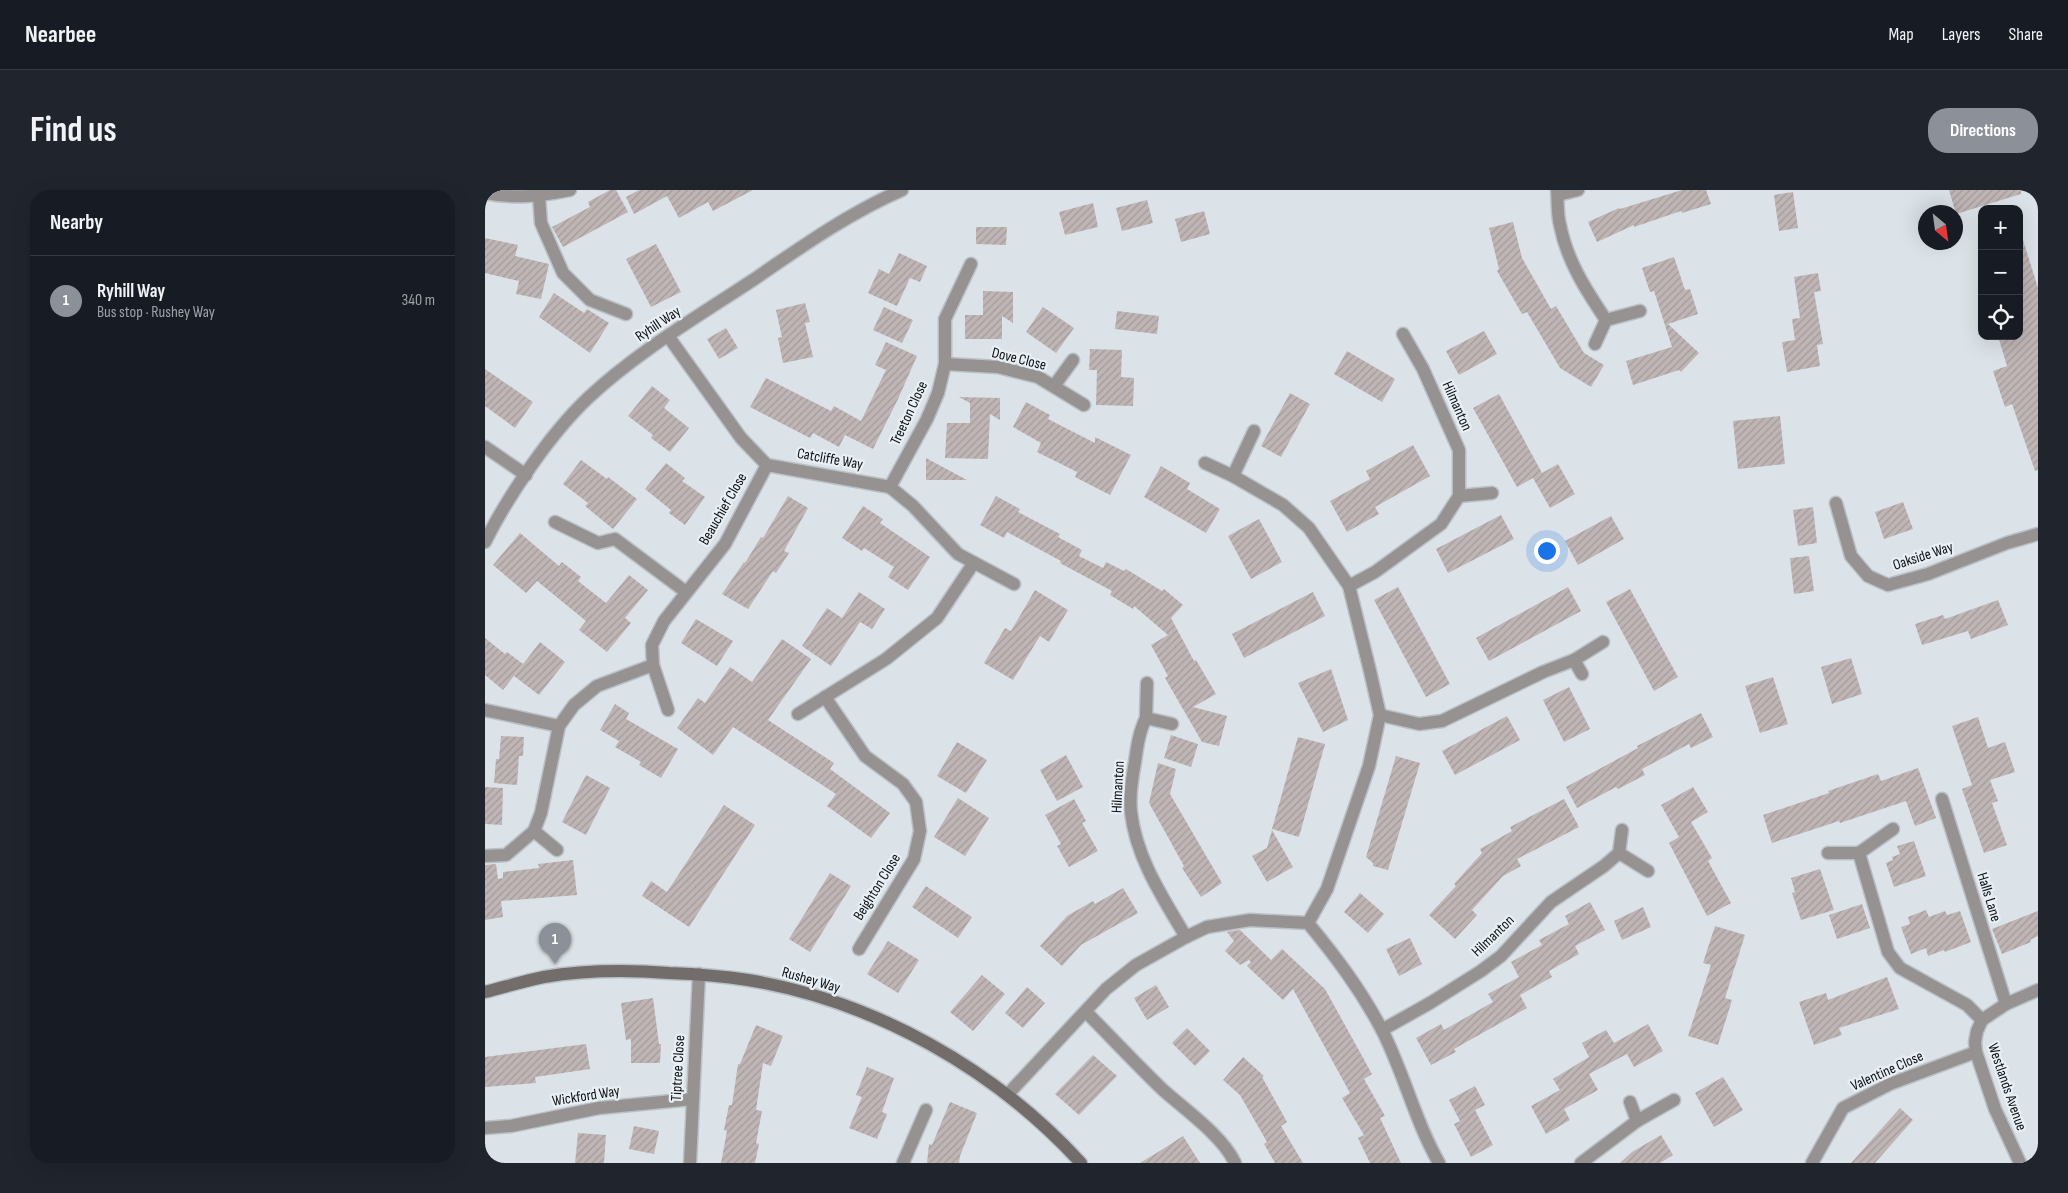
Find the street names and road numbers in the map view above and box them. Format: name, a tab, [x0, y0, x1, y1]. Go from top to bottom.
street label: Ryhill Way	[632, 302, 684, 346]
street label: Dove Close	[990, 343, 1048, 375]
street label: Treeton Close	[886, 378, 932, 448]
street label: Hilmanton	[1438, 378, 1476, 434]
street label: Catcliffe Way	[796, 444, 865, 474]
street label: Beauchief Close	[695, 469, 751, 549]
street label: Oakside Way	[1890, 537, 1956, 575]
street label: Hilmanton	[1107, 760, 1129, 814]
street label: Beighton Close	[849, 850, 905, 924]
street label: Halls Lane	[1973, 870, 2005, 924]
street label: Hilmanton	[1468, 911, 1518, 961]
street label: Rushey Way	[780, 963, 843, 997]
street label: Tiptree Close	[667, 1035, 689, 1101]
street label: Westlands Avenue	[1983, 1041, 2031, 1133]
street label: Valentine Close	[1848, 1047, 1926, 1095]
street label: Wickford Way	[551, 1081, 621, 1111]

